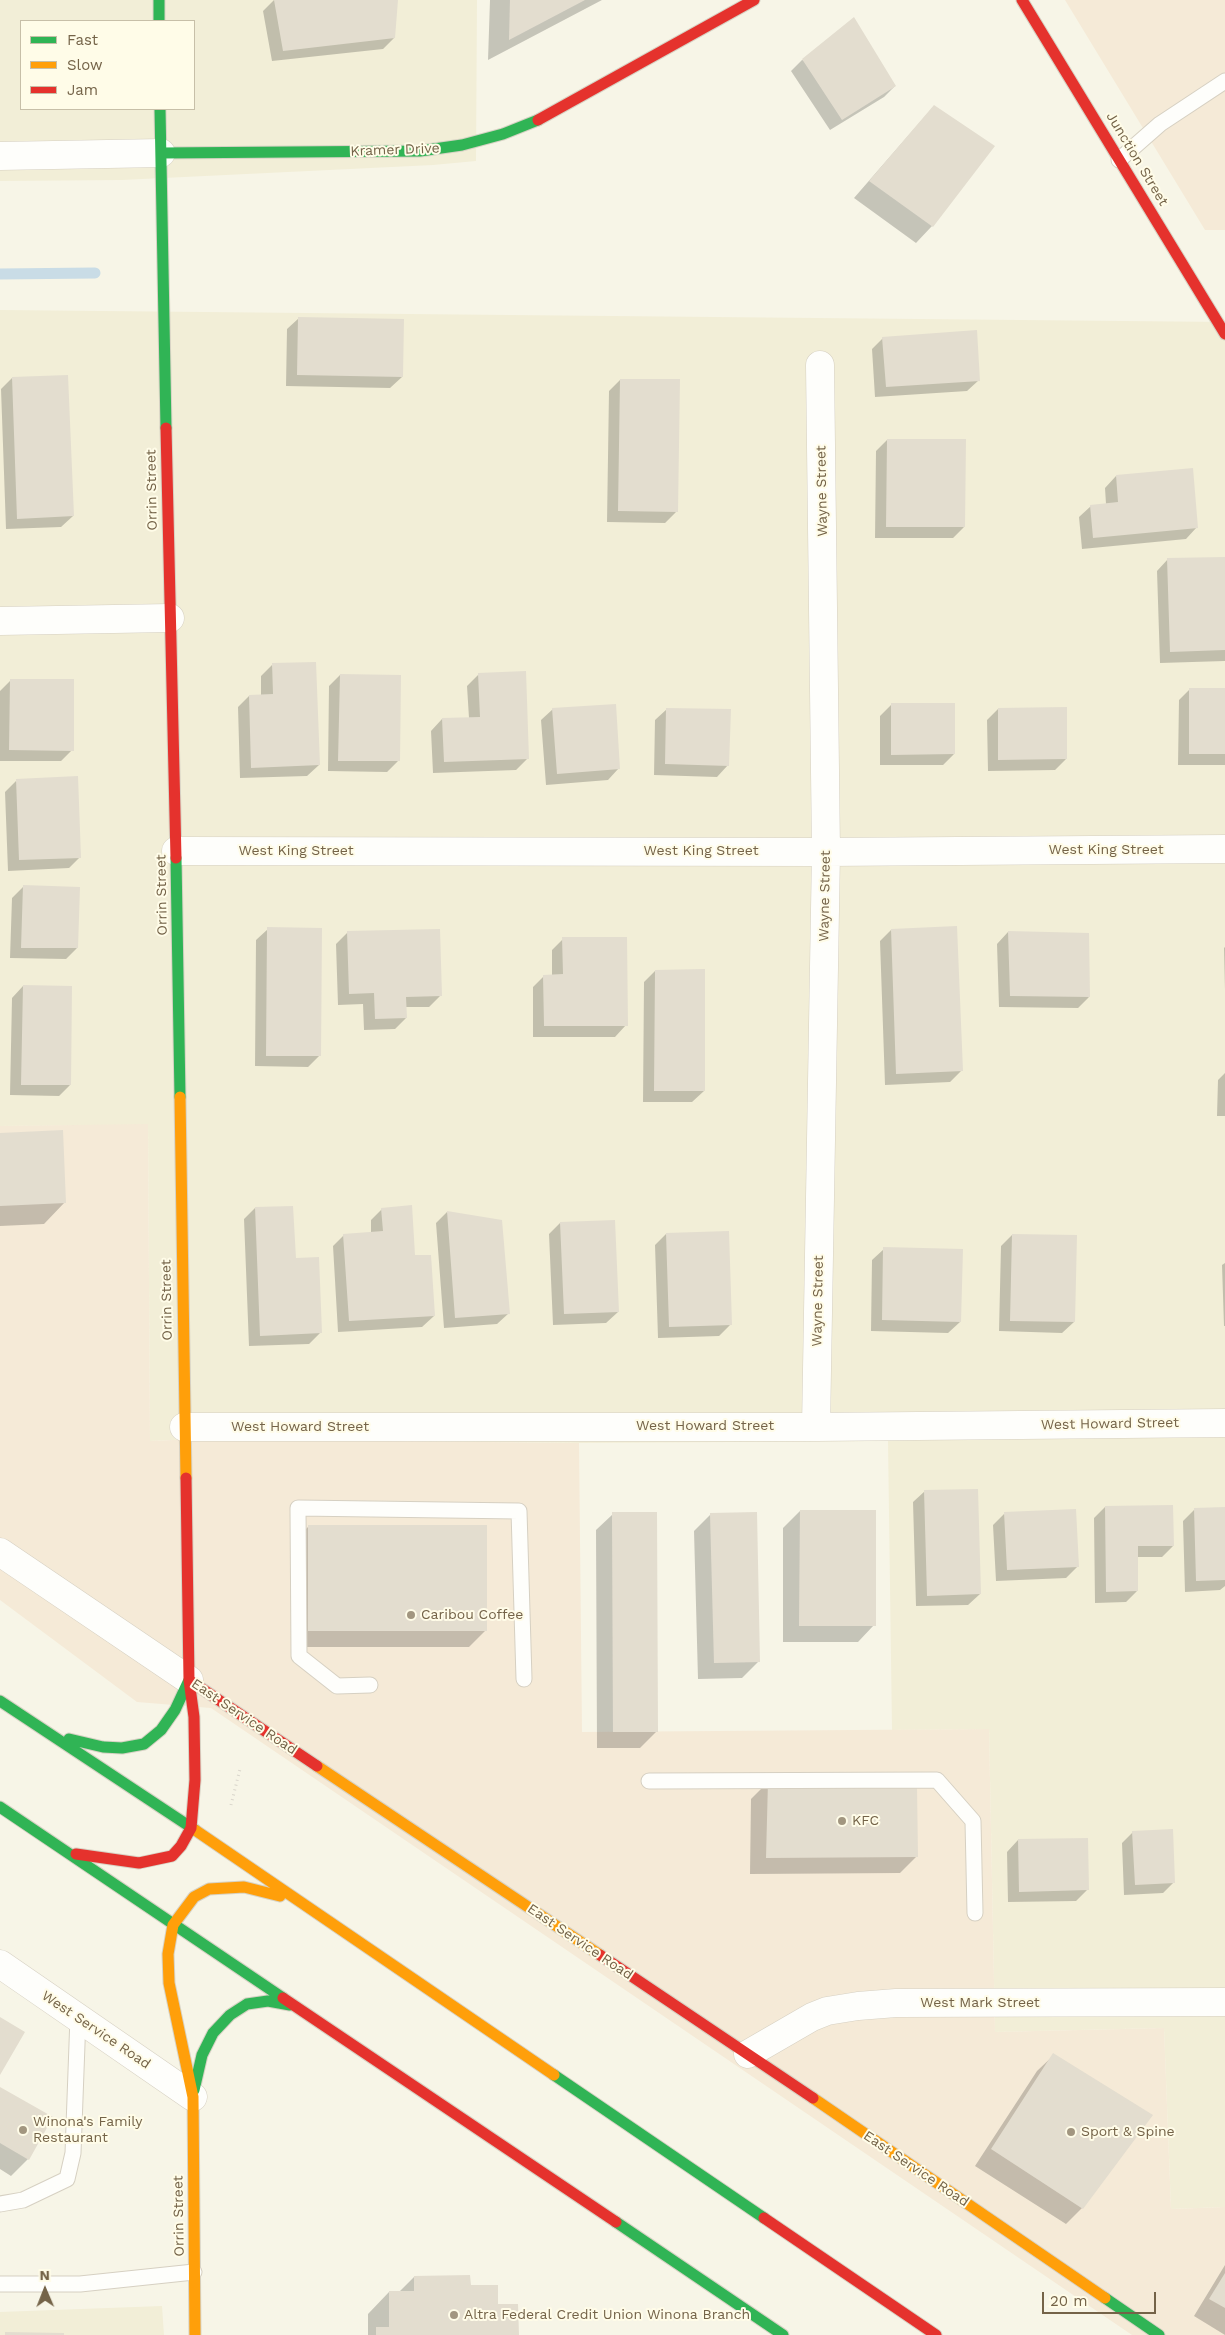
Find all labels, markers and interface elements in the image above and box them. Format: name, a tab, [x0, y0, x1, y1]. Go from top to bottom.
legend	[20, 20, 195, 110]
text: Fast	[67, 31, 98, 49]
text: Slow	[67, 56, 103, 74]
text: Jam	[67, 81, 98, 99]
street label: Junction Street	[1102, 109, 1172, 209]
street label: Kramer Drive	[350, 140, 440, 160]
street label: Wayne Street	[813, 445, 831, 537]
street label: Orrin Street	[143, 449, 161, 531]
street label: West King Street	[1048, 842, 1164, 858]
street label: West King Street	[238, 843, 354, 859]
street label: West King Street	[643, 843, 759, 859]
street label: Wayne Street	[816, 850, 834, 942]
street label: Orrin Street	[153, 854, 171, 936]
street label: Wayne Street	[809, 1255, 827, 1347]
street label: Orrin Street	[158, 1259, 176, 1341]
street label: West Howard Street	[1041, 1414, 1179, 1434]
street label: West Howard Street	[636, 1418, 774, 1434]
street label: West Howard Street	[231, 1419, 369, 1435]
place label: Caribou Coffee	[421, 1607, 523, 1623]
marker: Caribou Coffee	[405, 1609, 417, 1621]
street label: East Service Road	[188, 1676, 300, 1758]
place label: KFC	[852, 1813, 879, 1829]
marker: KFC	[836, 1815, 848, 1827]
street label: East Service Road	[524, 1901, 636, 1983]
street label: West Service Road	[38, 1987, 154, 2073]
street label: West Mark Street	[920, 1995, 1040, 2011]
place label: Winona's Family Restaurant	[33, 2114, 142, 2146]
marker: Winona's Family Restaurant	[17, 2124, 29, 2136]
place label: Sport & Spine	[1081, 2124, 1175, 2140]
marker: Sport & Spine	[1065, 2126, 1077, 2138]
street label: East Service Road	[860, 2128, 972, 2210]
street label: Orrin Street	[170, 2175, 188, 2257]
north arrow	[20, 2265, 70, 2315]
text: N	[39, 2267, 50, 2283]
scale bar	[1045, 2282, 1159, 2314]
text: 20 m	[1050, 2292, 1088, 2310]
place label: Altra Federal Credit Union Winona Branch	[464, 2307, 750, 2323]
marker: Altra Federal Credit Union Winona Branch	[448, 2309, 460, 2321]

